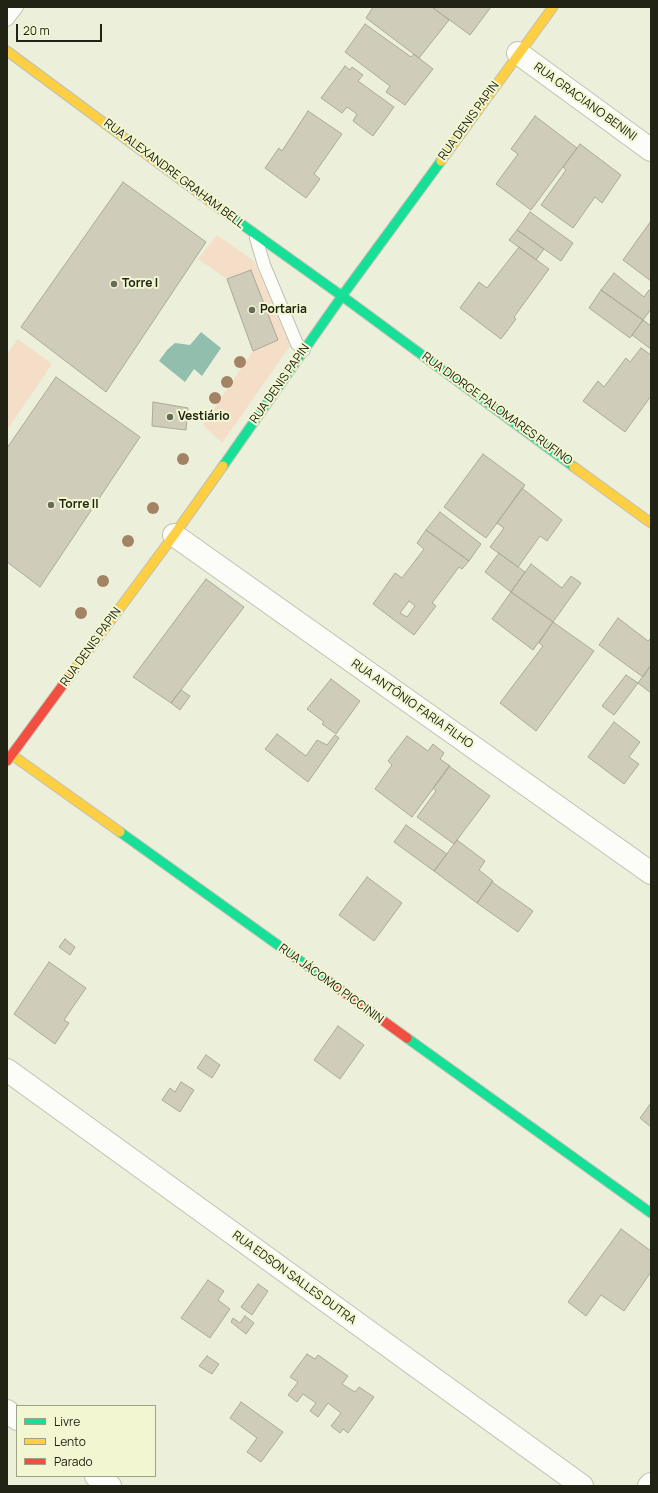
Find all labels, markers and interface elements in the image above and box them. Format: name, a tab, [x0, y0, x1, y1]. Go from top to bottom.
scale bar	[18, 16, 104, 42]
text: 20 m	[23, 22, 50, 39]
street label: RUA GRACIANO BENINI	[531, 60, 639, 144]
street label: RUA DENIS PAPIN	[436, 79, 502, 163]
street label: RUA ALEXANDRE GRAHAM BELL	[101, 116, 247, 232]
place label: Torre I	[122, 277, 158, 291]
marker: Torre I	[109, 279, 119, 289]
place label: Portaria	[260, 303, 307, 317]
marker: Portaria	[247, 305, 257, 315]
street label: RUA DENIS PAPIN	[247, 341, 313, 427]
street label: RUA DIORGE PALOMARES RUFINO	[419, 350, 575, 468]
place label: Vestiário	[178, 410, 230, 424]
marker: Vestiário	[165, 412, 175, 422]
place label: Torre II	[59, 498, 99, 512]
marker: Torre II	[46, 500, 56, 510]
street label: RUA DENIS PAPIN	[58, 605, 124, 689]
street label: RUA ANTÔNIO FARIA FILHO	[348, 656, 476, 752]
street label: RUA JÁCOMO PICCININ	[276, 941, 386, 1027]
street label: RUA EDSON SALLES DUTRA	[229, 1228, 359, 1328]
legend	[16, 1405, 156, 1477]
text: Livre	[54, 1413, 80, 1430]
text: Lento	[54, 1433, 86, 1450]
text: Parado	[54, 1453, 93, 1470]

